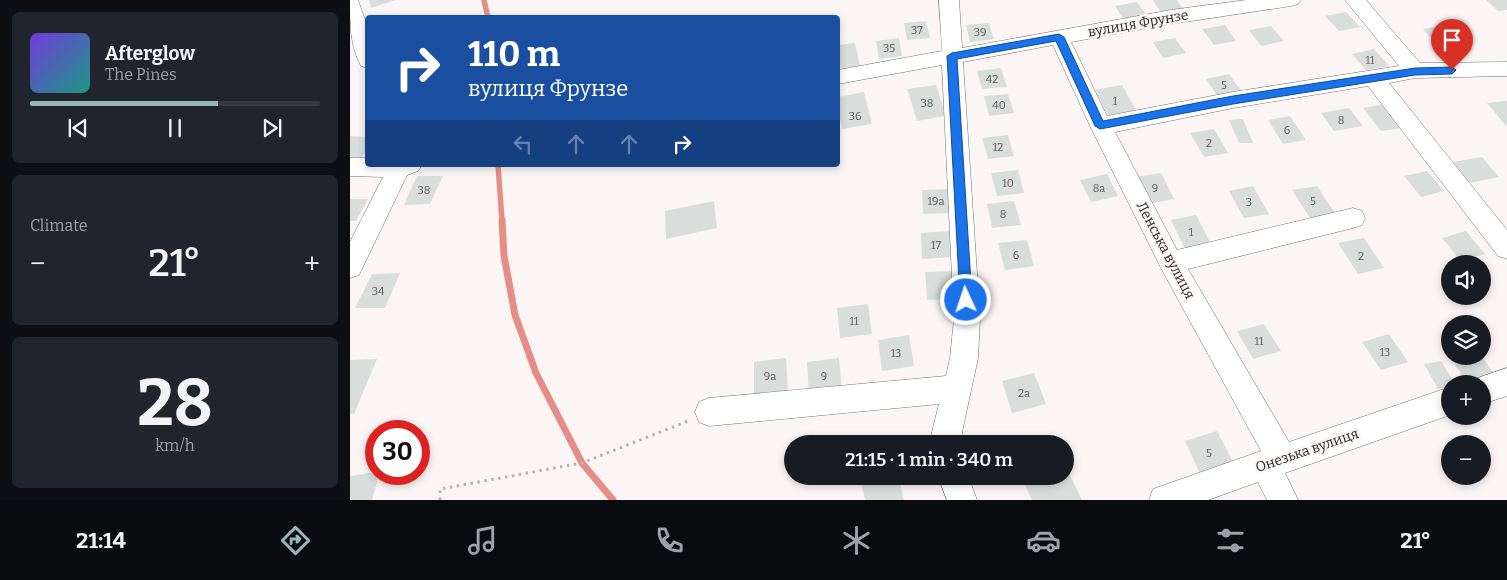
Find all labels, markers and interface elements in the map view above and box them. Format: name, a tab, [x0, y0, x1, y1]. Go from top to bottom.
street label: вулиця Фрунзе	[1086, 6, 1190, 41]
pin	[1431, 19, 1473, 70]
house number: 37	[911, 24, 923, 37]
house number: 39	[974, 26, 986, 39]
icon: arrive	[1438, 26, 1466, 54]
text: 110 m	[468, 33, 560, 75]
icon: right	[385, 35, 450, 100]
text: Afterglow	[105, 42, 195, 65]
house number: 35	[883, 42, 895, 55]
house number: 11	[1366, 54, 1375, 67]
text: The Pines	[105, 65, 177, 84]
house number: 42	[986, 73, 998, 86]
text: вулиця Фрунзе	[468, 75, 628, 102]
house number: 5	[1221, 79, 1227, 92]
house number: 1	[1113, 95, 1118, 108]
house number: 38	[921, 97, 933, 110]
house number: 40	[992, 99, 1006, 112]
house number: 36	[849, 110, 861, 123]
icon: previous	[64, 114, 92, 142]
icon: pause	[161, 114, 189, 142]
icon: next	[258, 114, 286, 142]
house number: 8	[1338, 114, 1344, 127]
house number: 6	[1284, 124, 1290, 137]
icon: left	[509, 130, 537, 158]
icon: ahead	[562, 130, 590, 158]
icon: ahead	[615, 130, 643, 158]
icon: right	[668, 130, 696, 158]
house number: 2	[1206, 137, 1212, 150]
house number: 12	[993, 141, 1003, 154]
house number: 10	[1002, 177, 1014, 190]
house number: 8а	[1093, 182, 1105, 195]
house number: 9	[1152, 182, 1158, 195]
house number: 38	[418, 184, 430, 197]
house number: 19а	[928, 195, 944, 208]
house number: 5	[1310, 195, 1316, 208]
house number: 3	[1246, 196, 1252, 209]
street label: Ленська вулиця	[1133, 199, 1199, 302]
house number: 8	[1000, 208, 1006, 221]
text: Climate	[30, 216, 88, 235]
house number: 1	[1189, 226, 1194, 239]
house number: 17	[931, 239, 941, 252]
text: 21°	[149, 240, 201, 286]
text: −	[30, 247, 45, 280]
text: +	[304, 247, 320, 280]
house number: 6	[1013, 249, 1019, 262]
house number: 2	[1358, 250, 1364, 263]
map controls	[1441, 255, 1491, 485]
button: sound	[1441, 255, 1491, 305]
position arrow	[939, 273, 991, 325]
house number: 34	[372, 285, 385, 298]
house number: 11	[850, 315, 859, 328]
button: layers	[1441, 315, 1491, 365]
house number: 11	[1255, 335, 1264, 348]
house number: 13	[1380, 346, 1390, 359]
house number: 13	[891, 347, 901, 360]
text: 28	[137, 364, 213, 442]
house number: 9а	[764, 370, 776, 383]
house number: 9	[821, 370, 827, 383]
button: +	[1441, 375, 1491, 425]
house number: 2а	[1018, 387, 1030, 400]
speed limit sign: 30	[365, 420, 430, 485]
street label: Онезька вулиця	[1253, 425, 1361, 476]
button: −	[1441, 435, 1491, 485]
text: km/h	[155, 436, 195, 455]
house number: 5	[1206, 447, 1212, 460]
text: 21:15 · 1 min · 340 m	[845, 448, 1013, 471]
icon: directions	[278, 523, 313, 558]
icon: music	[465, 523, 500, 558]
icon: phone	[652, 523, 687, 558]
icon: climate	[839, 523, 874, 558]
icon: car	[1026, 523, 1061, 558]
icon: filters	[1213, 523, 1248, 558]
text: 21:14	[76, 527, 126, 554]
text: 21°	[1400, 527, 1431, 554]

